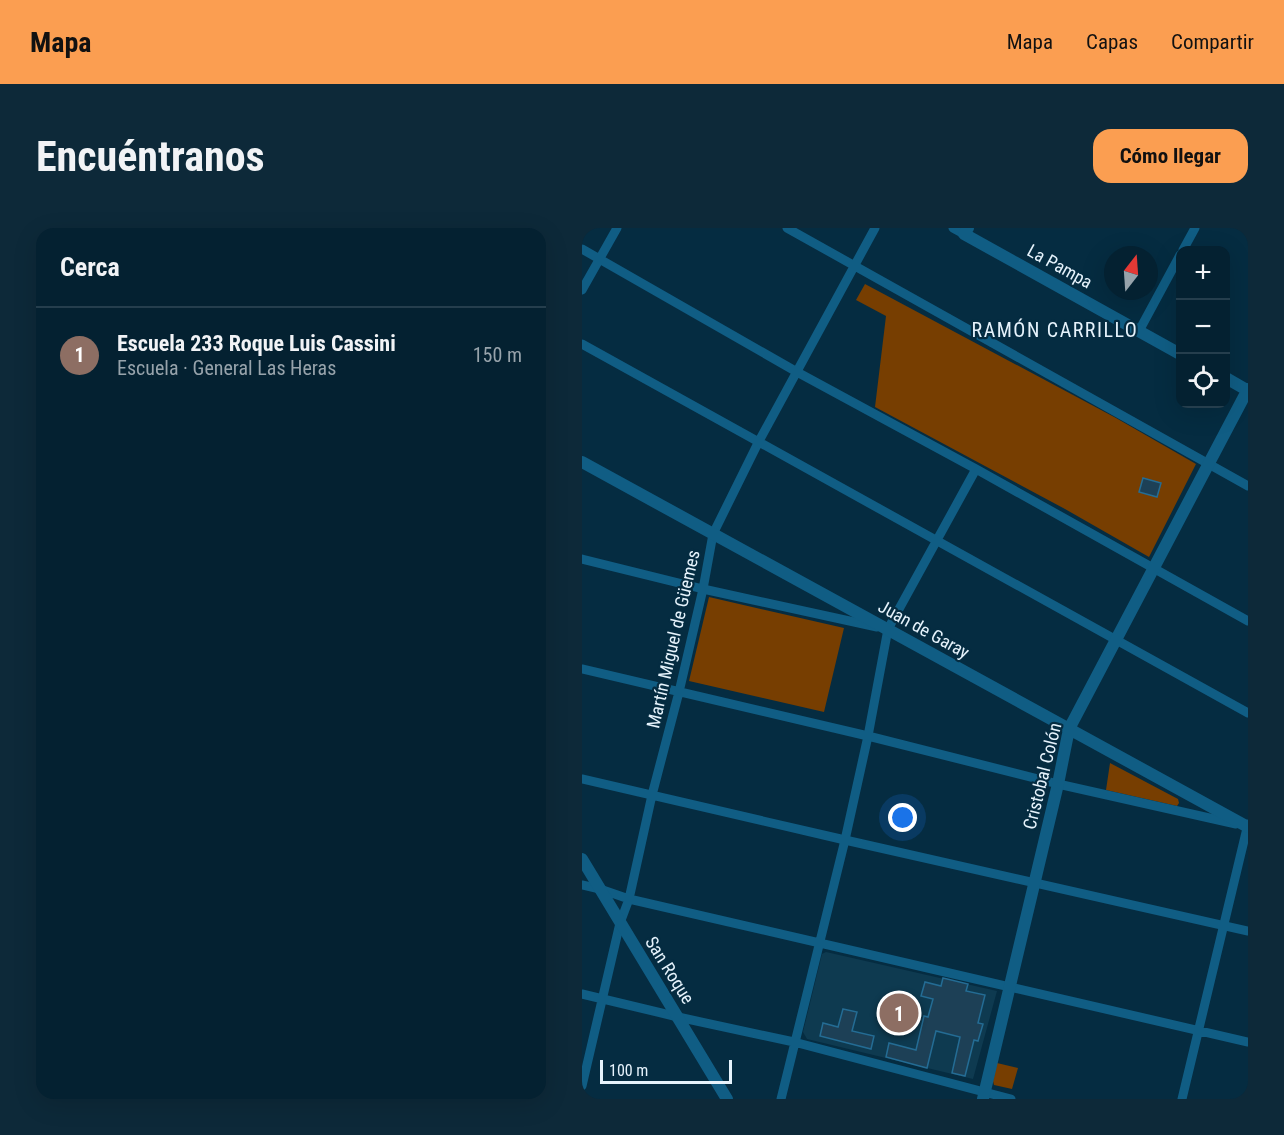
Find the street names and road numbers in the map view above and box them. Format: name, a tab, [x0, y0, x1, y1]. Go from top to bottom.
street label: La Pampa	[1024, 240, 1096, 292]
street label: Martín Miguel de Güemes	[642, 548, 704, 730]
street label: Juan de Garay	[875, 595, 974, 663]
street label: Cristobal Colón	[1019, 721, 1065, 831]
street label: San Roque	[641, 932, 699, 1008]

